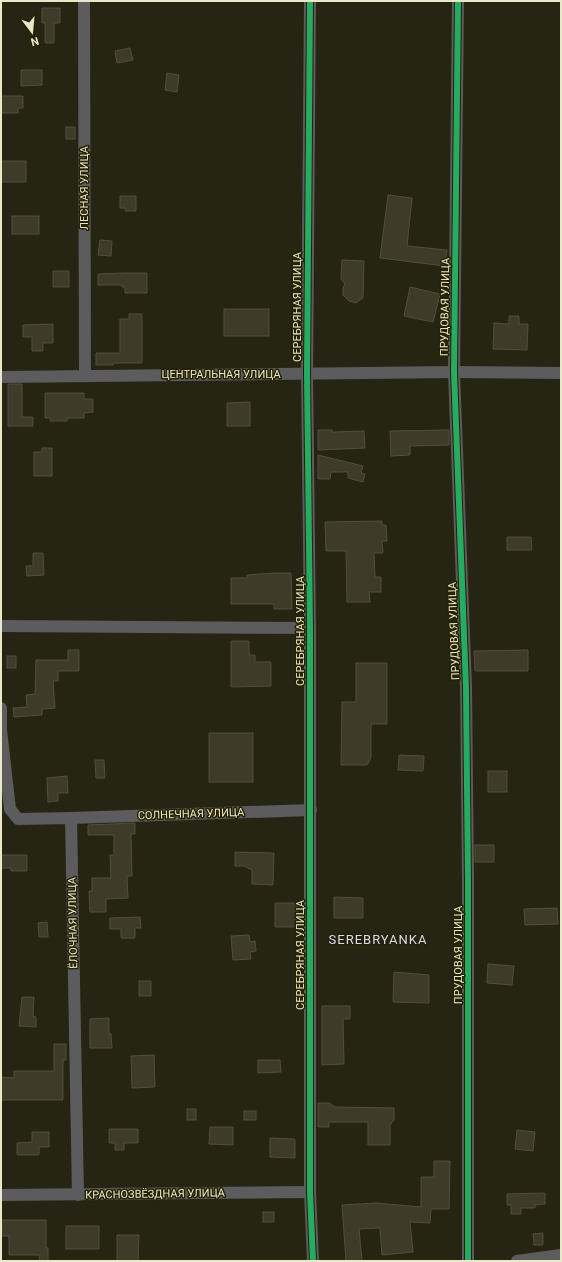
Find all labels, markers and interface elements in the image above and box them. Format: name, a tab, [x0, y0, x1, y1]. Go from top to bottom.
north arrow	[12, 12, 52, 52]
text: N	[29, 34, 40, 49]
street label: ЛЕСНАЯ УЛИЦА	[78, 145, 91, 230]
street label: СЕРЕБРЯНАЯ УЛИЦА	[291, 251, 304, 362]
street label: ПРУДОВАЯ УЛИЦА	[438, 257, 452, 356]
street label: ЦЕНТРАЛЬНАЯ УЛИЦА	[161, 368, 281, 381]
street label: СЕРЕБРЯНАЯ УЛИЦА	[294, 575, 307, 686]
street label: ПРУДОВАЯ УЛИЦА	[446, 581, 462, 680]
street label: СОЛНЕЧНАЯ УЛИЦА	[138, 806, 245, 822]
street label: ЁЛОЧНАЯ УЛИЦА	[66, 876, 80, 969]
street label: СЕРЕБРЯНАЯ УЛИЦА	[294, 899, 307, 1010]
street label: ПРУДОВАЯ УЛИЦА	[452, 905, 465, 1004]
district label: SEREBRYANKA	[329, 932, 427, 947]
street label: КРАСНОЗВЁЗДНАЯ УЛИЦА	[85, 1186, 226, 1202]

